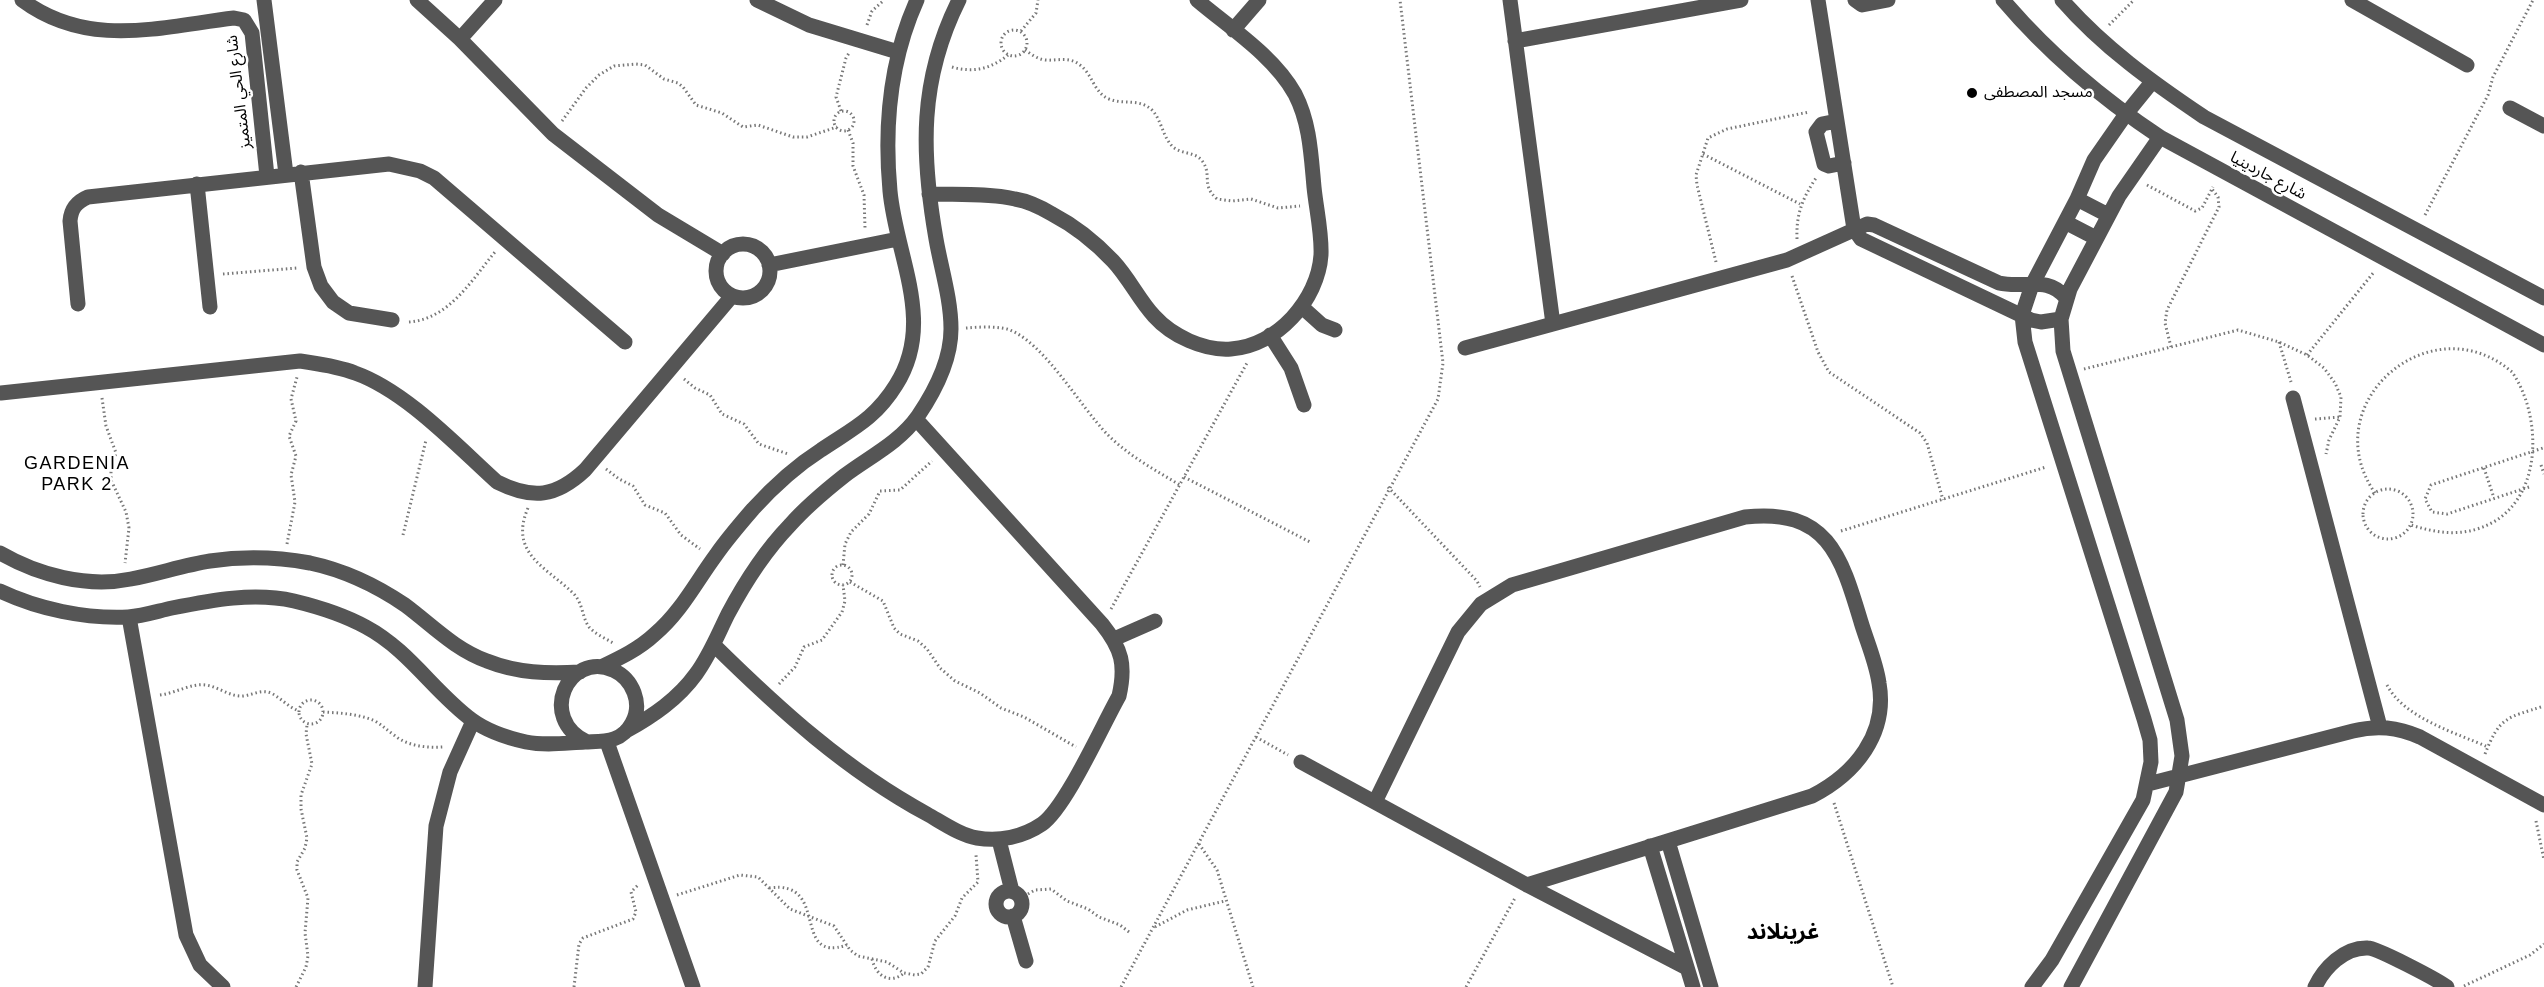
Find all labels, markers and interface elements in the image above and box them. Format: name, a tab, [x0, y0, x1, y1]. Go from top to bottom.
street label: شارع الحي المتميز	[222, 34, 256, 150]
place label: مسجد المصطفى	[1984, 83, 2093, 103]
marker: مسجد المصطفى	[1965, 86, 1979, 100]
street label: شارع جاردينيا	[2227, 148, 2309, 204]
district label: GARDENIA PARK 2	[24, 453, 130, 496]
district label: غرينلاند	[1747, 920, 1819, 946]

